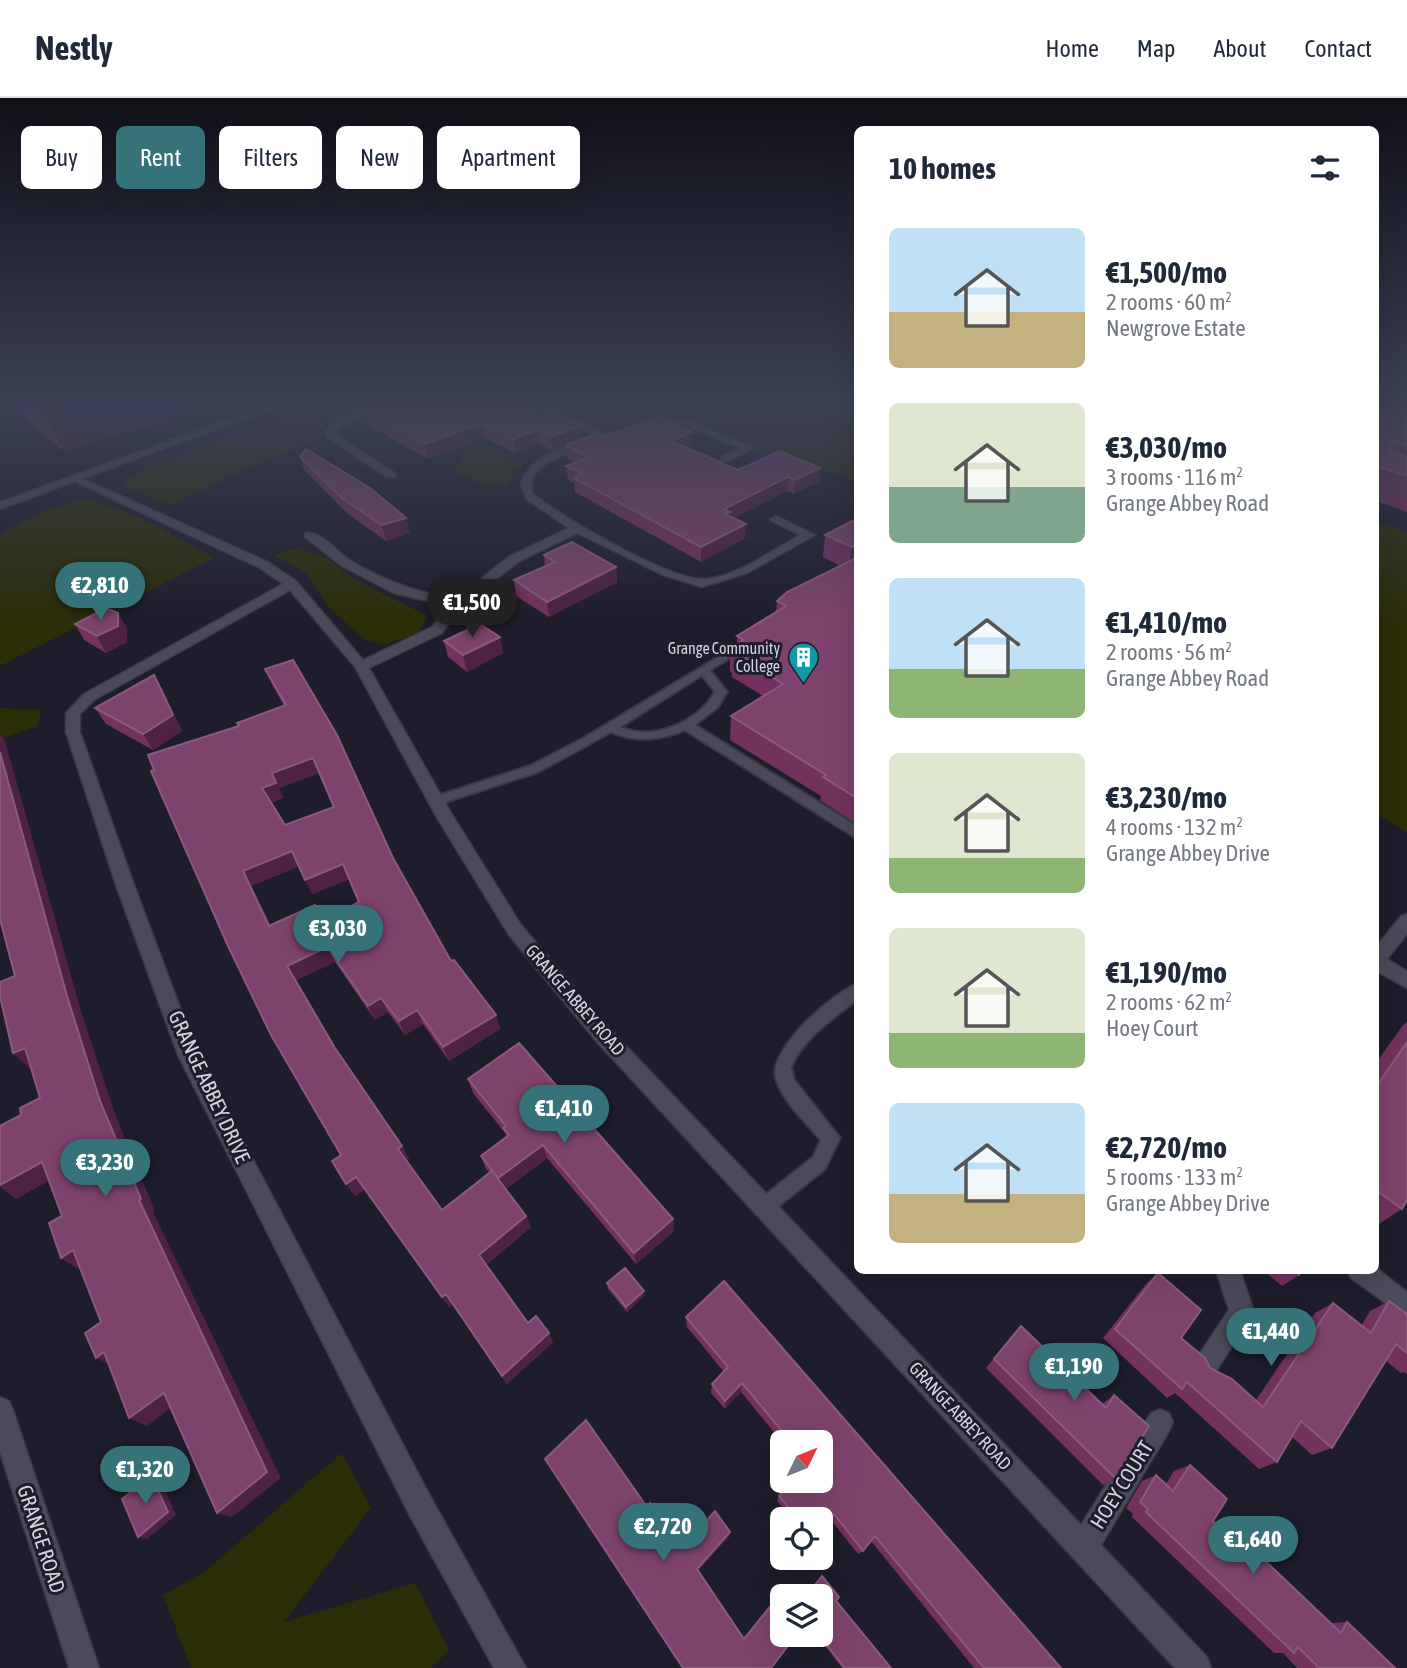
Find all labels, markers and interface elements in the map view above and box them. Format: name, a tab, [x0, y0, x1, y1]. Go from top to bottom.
text: Nestly	[35, 29, 113, 67]
text: Home	[1045, 35, 1099, 62]
text: Map	[1137, 35, 1175, 62]
text: About	[1213, 35, 1266, 62]
text: Contact	[1304, 35, 1372, 62]
chip: Buy	[21, 126, 102, 189]
chip: Rent	[116, 126, 205, 189]
chip: Filters	[219, 126, 322, 189]
chip: New	[336, 126, 423, 189]
chip: Apartment	[437, 126, 580, 189]
icon: filters	[1306, 149, 1344, 187]
text: 10 homes	[889, 151, 996, 185]
text: €1,500/mo	[1106, 255, 1227, 289]
icon: home	[945, 256, 1029, 340]
text: 2 rooms · 60 m²	[1106, 289, 1232, 315]
text: Newgrove Estate	[1106, 315, 1246, 341]
text: €3,030/mo	[1106, 430, 1227, 464]
icon: home	[945, 431, 1029, 515]
text: 3 rooms · 116 m²	[1106, 464, 1243, 490]
text: Grange Abbey Road	[1106, 490, 1269, 516]
pin: €2,810	[43, 562, 157, 622]
text: €2,810	[71, 572, 129, 598]
pin: €1,500	[415, 580, 529, 639]
text: €1,500	[443, 589, 501, 615]
text: €1,410/mo	[1106, 605, 1227, 639]
icon: home	[945, 606, 1029, 690]
place label: Grange Community College	[668, 639, 780, 676]
text: 2 rooms · 56 m²	[1106, 639, 1232, 665]
building icon: Grange Community College	[786, 640, 820, 684]
text: Grange Abbey Road	[1106, 665, 1269, 691]
text: €3,230/mo	[1106, 780, 1227, 814]
icon: home	[945, 781, 1029, 865]
text: 4 rooms · 132 m²	[1106, 814, 1243, 840]
text: Grange Abbey Drive	[1106, 840, 1270, 866]
pin: €3,030	[281, 906, 395, 965]
text: €3,030	[309, 915, 367, 941]
street label: GRANGE ABBEY ROAD	[522, 940, 629, 1059]
text: €1,190/mo	[1106, 955, 1227, 989]
icon: home	[945, 956, 1029, 1040]
text: 2 rooms · 62 m²	[1106, 989, 1232, 1015]
street label: GRANGE ABBEY DRIVE	[164, 1007, 256, 1167]
text: Hoey Court	[1106, 1015, 1198, 1041]
pin: €1,410	[507, 1086, 621, 1145]
text: €1,410	[535, 1095, 593, 1121]
text: €2,720/mo	[1106, 1130, 1227, 1164]
icon: home	[945, 1131, 1029, 1215]
pin: €3,230	[48, 1140, 162, 1199]
text: €3,230	[76, 1149, 134, 1175]
text: 5 rooms · 133 m²	[1106, 1164, 1243, 1190]
text: Grange Abbey Drive	[1106, 1190, 1270, 1216]
pin: €1,440	[1214, 1308, 1328, 1368]
text: €1,440	[1242, 1318, 1300, 1344]
pin: €1,190	[1017, 1344, 1131, 1403]
text: €1,190	[1045, 1353, 1103, 1379]
street label: GRANGE ABBEY ROAD	[905, 1357, 1016, 1474]
north arrow	[770, 1430, 833, 1493]
map controls	[770, 1430, 833, 1647]
street label: HOEY COURT	[1085, 1436, 1158, 1533]
pin: €1,320	[88, 1446, 202, 1506]
text: €1,320	[116, 1456, 174, 1482]
street label: GRANGE ROAD	[13, 1482, 71, 1596]
pin: €2,720	[606, 1504, 720, 1563]
button: locate	[770, 1507, 833, 1570]
text: €2,720	[634, 1513, 692, 1539]
pin: €1,640	[1196, 1516, 1310, 1576]
text: €1,640	[1224, 1526, 1282, 1552]
button: layers	[770, 1584, 833, 1647]

